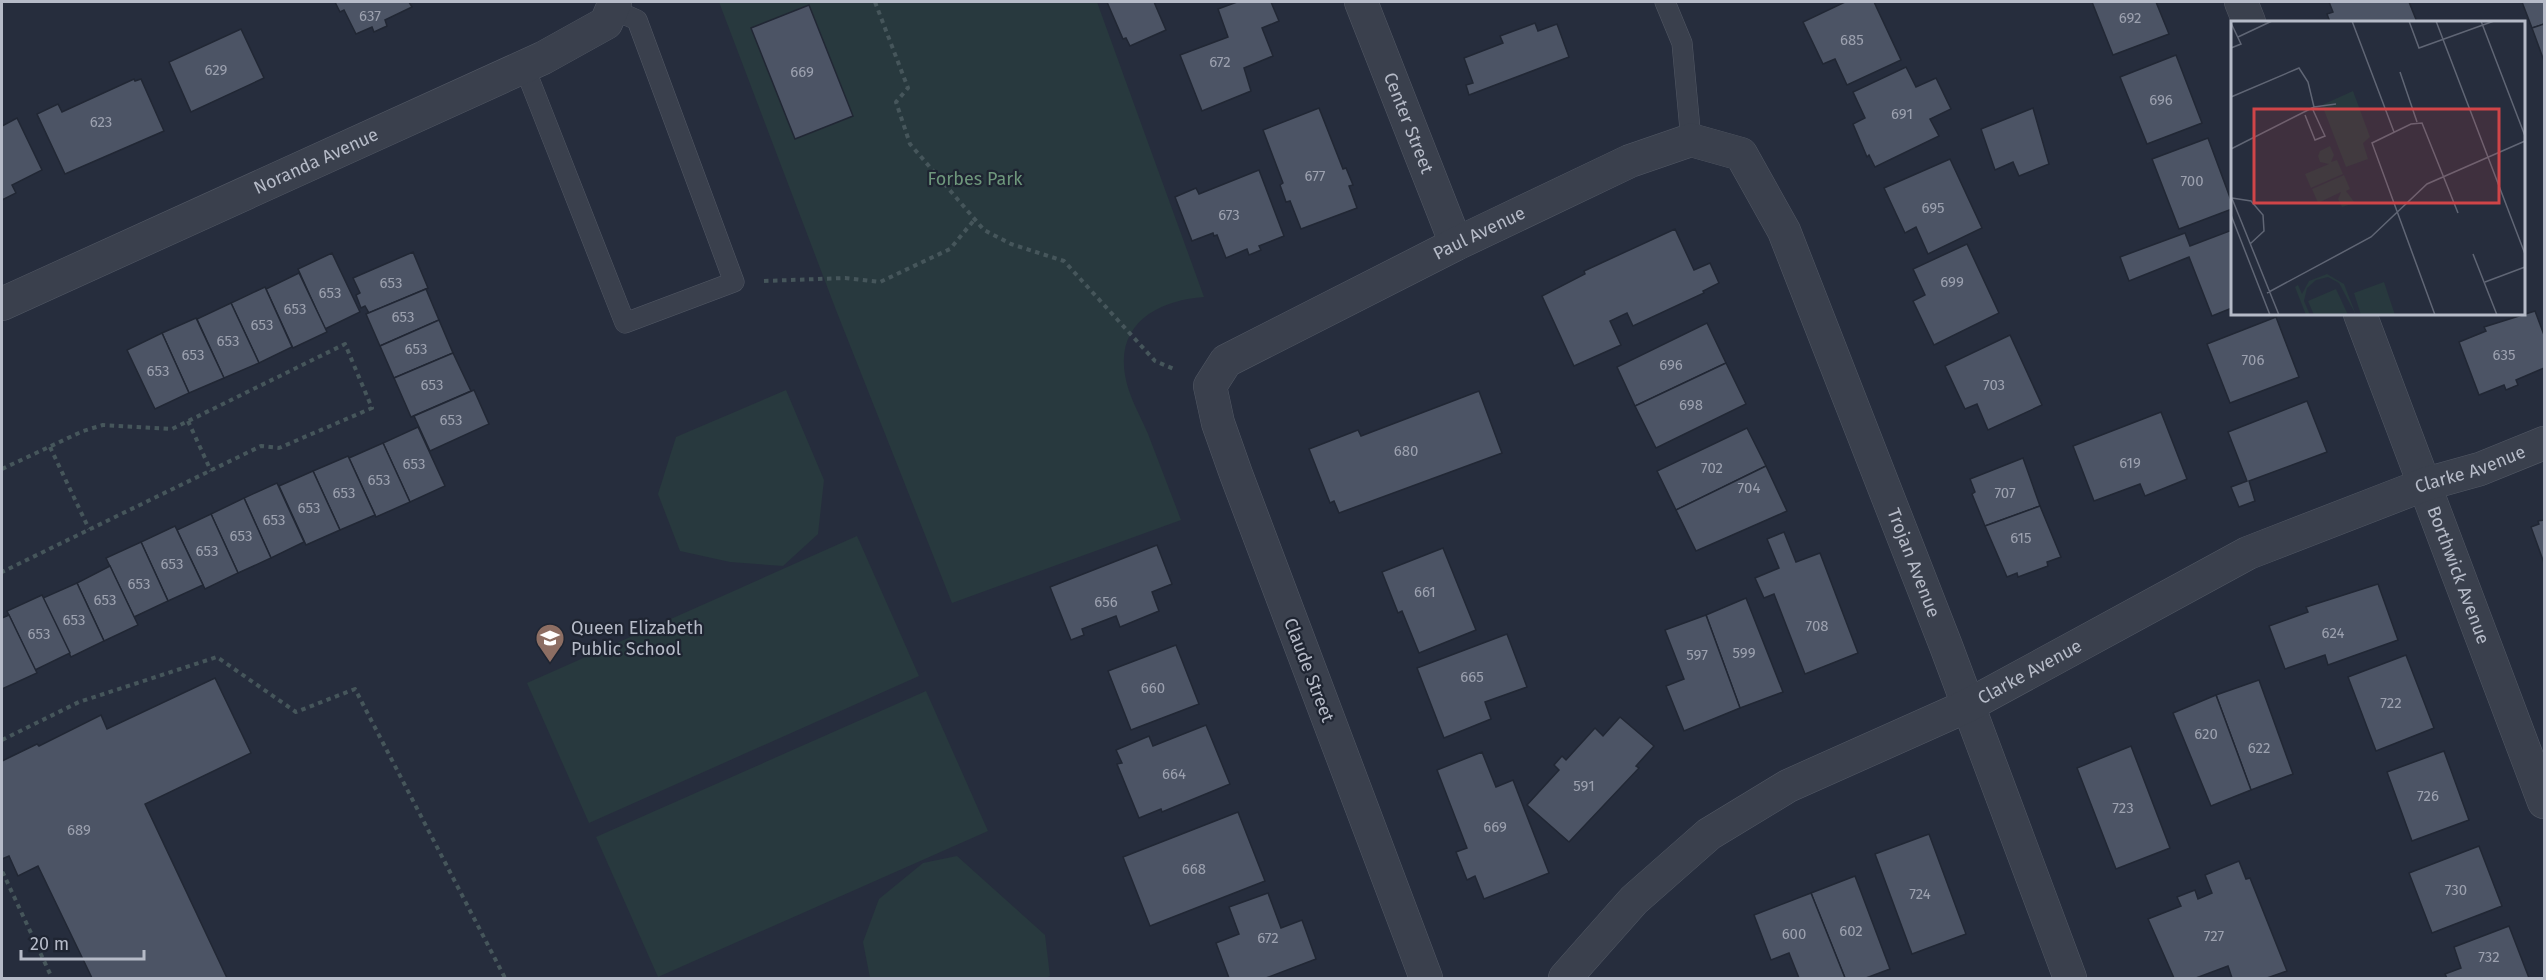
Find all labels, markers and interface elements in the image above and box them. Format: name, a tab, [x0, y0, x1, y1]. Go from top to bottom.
house number: 637	[359, 7, 381, 25]
house number: 692	[2119, 9, 2141, 27]
inset map	[2231, 21, 2525, 315]
house number: 685	[1840, 31, 1864, 49]
house number: 672	[1209, 53, 1231, 71]
house number: 629	[205, 61, 228, 79]
house number: 669	[790, 63, 814, 81]
street label: Center Street	[1379, 69, 1438, 177]
house number: 696	[2149, 91, 2173, 109]
house number: 691	[1891, 105, 1913, 123]
house number: 623	[90, 113, 112, 131]
street label: Noranda Avenue	[250, 123, 382, 199]
house number: 677	[1305, 167, 1326, 185]
park label: Forbes Park	[928, 168, 1023, 190]
house number: 700	[2180, 172, 2204, 190]
house number: 695	[1921, 199, 1945, 217]
street label: Paul Avenue	[1430, 202, 1529, 265]
house number: 673	[1218, 206, 1240, 224]
house number: 699	[1940, 273, 1964, 291]
house number: 653	[380, 274, 402, 292]
house number: 653	[319, 284, 341, 302]
house number: 653	[284, 300, 306, 318]
house number: 653	[392, 308, 414, 326]
house number: 653	[251, 316, 273, 334]
house number: 653	[217, 332, 239, 350]
house number: 653	[405, 340, 427, 358]
house number: 653	[182, 346, 204, 364]
house number: 635	[2493, 346, 2515, 364]
house number: 706	[2242, 351, 2264, 369]
house number: 696	[1659, 356, 1683, 374]
house number: 653	[147, 362, 169, 380]
house number: 653	[421, 376, 443, 394]
house number: 703	[1983, 376, 2005, 394]
house number: 698	[1679, 396, 1703, 414]
house number: 653	[440, 411, 462, 429]
street label: Clarke Avenue	[2412, 441, 2529, 498]
house number: 680	[1394, 442, 1418, 460]
house number: 619	[2119, 454, 2141, 472]
house number: 653	[403, 455, 425, 473]
house number: 702	[1701, 459, 1723, 477]
house number: 653	[368, 471, 390, 489]
house number: 704	[1738, 479, 1760, 497]
house number: 653	[333, 484, 355, 502]
house number: 707	[1994, 484, 2016, 502]
house number: 653	[298, 499, 320, 517]
street label: Borthwick Avenue	[2422, 503, 2494, 647]
street label: Trojan Avenue	[1882, 505, 1945, 621]
house number: 653	[263, 511, 285, 529]
house number: 653	[230, 527, 252, 545]
house number: 615	[2010, 529, 2032, 547]
house number: 653	[196, 542, 218, 560]
house number: 653	[161, 555, 183, 573]
house number: 653	[128, 575, 150, 593]
house number: 661	[1414, 583, 1436, 601]
house number: 653	[94, 591, 116, 609]
house number: 656	[1094, 593, 1118, 611]
house number: 653	[63, 611, 85, 629]
street label: Claude Street	[1279, 615, 1339, 726]
place label: Queen Elizabeth Public School	[571, 617, 704, 660]
house number: 708	[1805, 617, 1829, 635]
school or university icon: Queen Elizabeth Public School	[534, 622, 566, 664]
house number: 624	[2322, 624, 2344, 642]
house number: 653	[28, 625, 50, 643]
street label: Clarke Avenue	[1974, 635, 2086, 709]
house number: 599	[1732, 644, 1756, 662]
house number: 597	[1686, 646, 1708, 664]
house number: 665	[1460, 668, 1484, 686]
house number: 660	[1141, 679, 1165, 697]
house number: 722	[2380, 694, 2402, 712]
house number: 620	[2194, 725, 2218, 743]
house number: 622	[2248, 739, 2270, 757]
house number: 664	[1162, 765, 1186, 783]
house number: 591	[1573, 777, 1595, 795]
house number: 726	[2417, 787, 2439, 805]
house number: 723	[2112, 799, 2134, 817]
house number: 669	[1483, 818, 1507, 836]
house number: 689	[67, 821, 91, 839]
house number: 668	[1182, 860, 1206, 878]
house number: 730	[2445, 881, 2467, 899]
house number: 724	[1909, 885, 1931, 903]
house number: 602	[1839, 922, 1863, 940]
scale bar	[21, 923, 144, 961]
house number: 600	[1782, 925, 1806, 943]
house number: 727	[2204, 927, 2225, 945]
house number: 672	[1257, 929, 1279, 947]
text: 20 m	[30, 933, 69, 955]
house number: 732	[2478, 948, 2500, 966]

